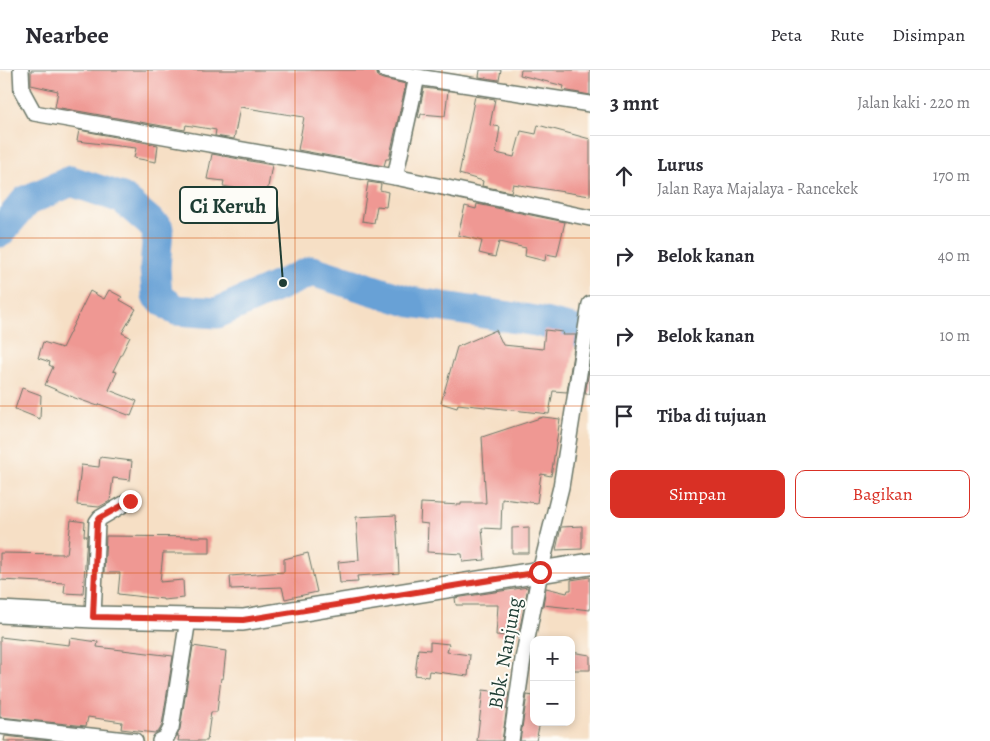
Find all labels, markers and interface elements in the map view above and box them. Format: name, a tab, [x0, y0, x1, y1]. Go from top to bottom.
text: Nearbee	[25, 19, 109, 51]
text: Peta	[771, 23, 802, 47]
text: Rute	[830, 23, 864, 47]
text: Disimpan	[892, 23, 965, 47]
text: 3 mnt	[610, 89, 659, 117]
text: Jalan kaki · 220 m	[857, 92, 970, 114]
text: Lurus	[657, 152, 703, 178]
icon: ahead	[610, 162, 638, 190]
text: 170 m	[933, 165, 970, 187]
text: Jalan Raya Majalaya - Rancekek	[657, 178, 858, 200]
callout: Ci Keruh	[180, 187, 277, 223]
text: Ci Keruh	[190, 192, 266, 220]
icon: right	[610, 242, 638, 270]
text: Belok kanan	[657, 243, 755, 269]
text: 40 m	[938, 245, 970, 267]
icon: right	[610, 322, 638, 350]
text: Belok kanan	[657, 323, 755, 349]
text: 10 m	[940, 325, 970, 347]
icon: arrive	[610, 402, 638, 430]
text: Tiba di tujuan	[657, 403, 766, 429]
button: Simpan	[610, 470, 785, 518]
button: Bagikan	[795, 470, 970, 518]
route end	[119, 490, 142, 513]
route start	[529, 561, 552, 584]
street label: Bbk. Nanjung	[482, 595, 528, 711]
map controls	[530, 636, 575, 726]
button: +	[530, 636, 575, 681]
button: −	[530, 681, 575, 726]

